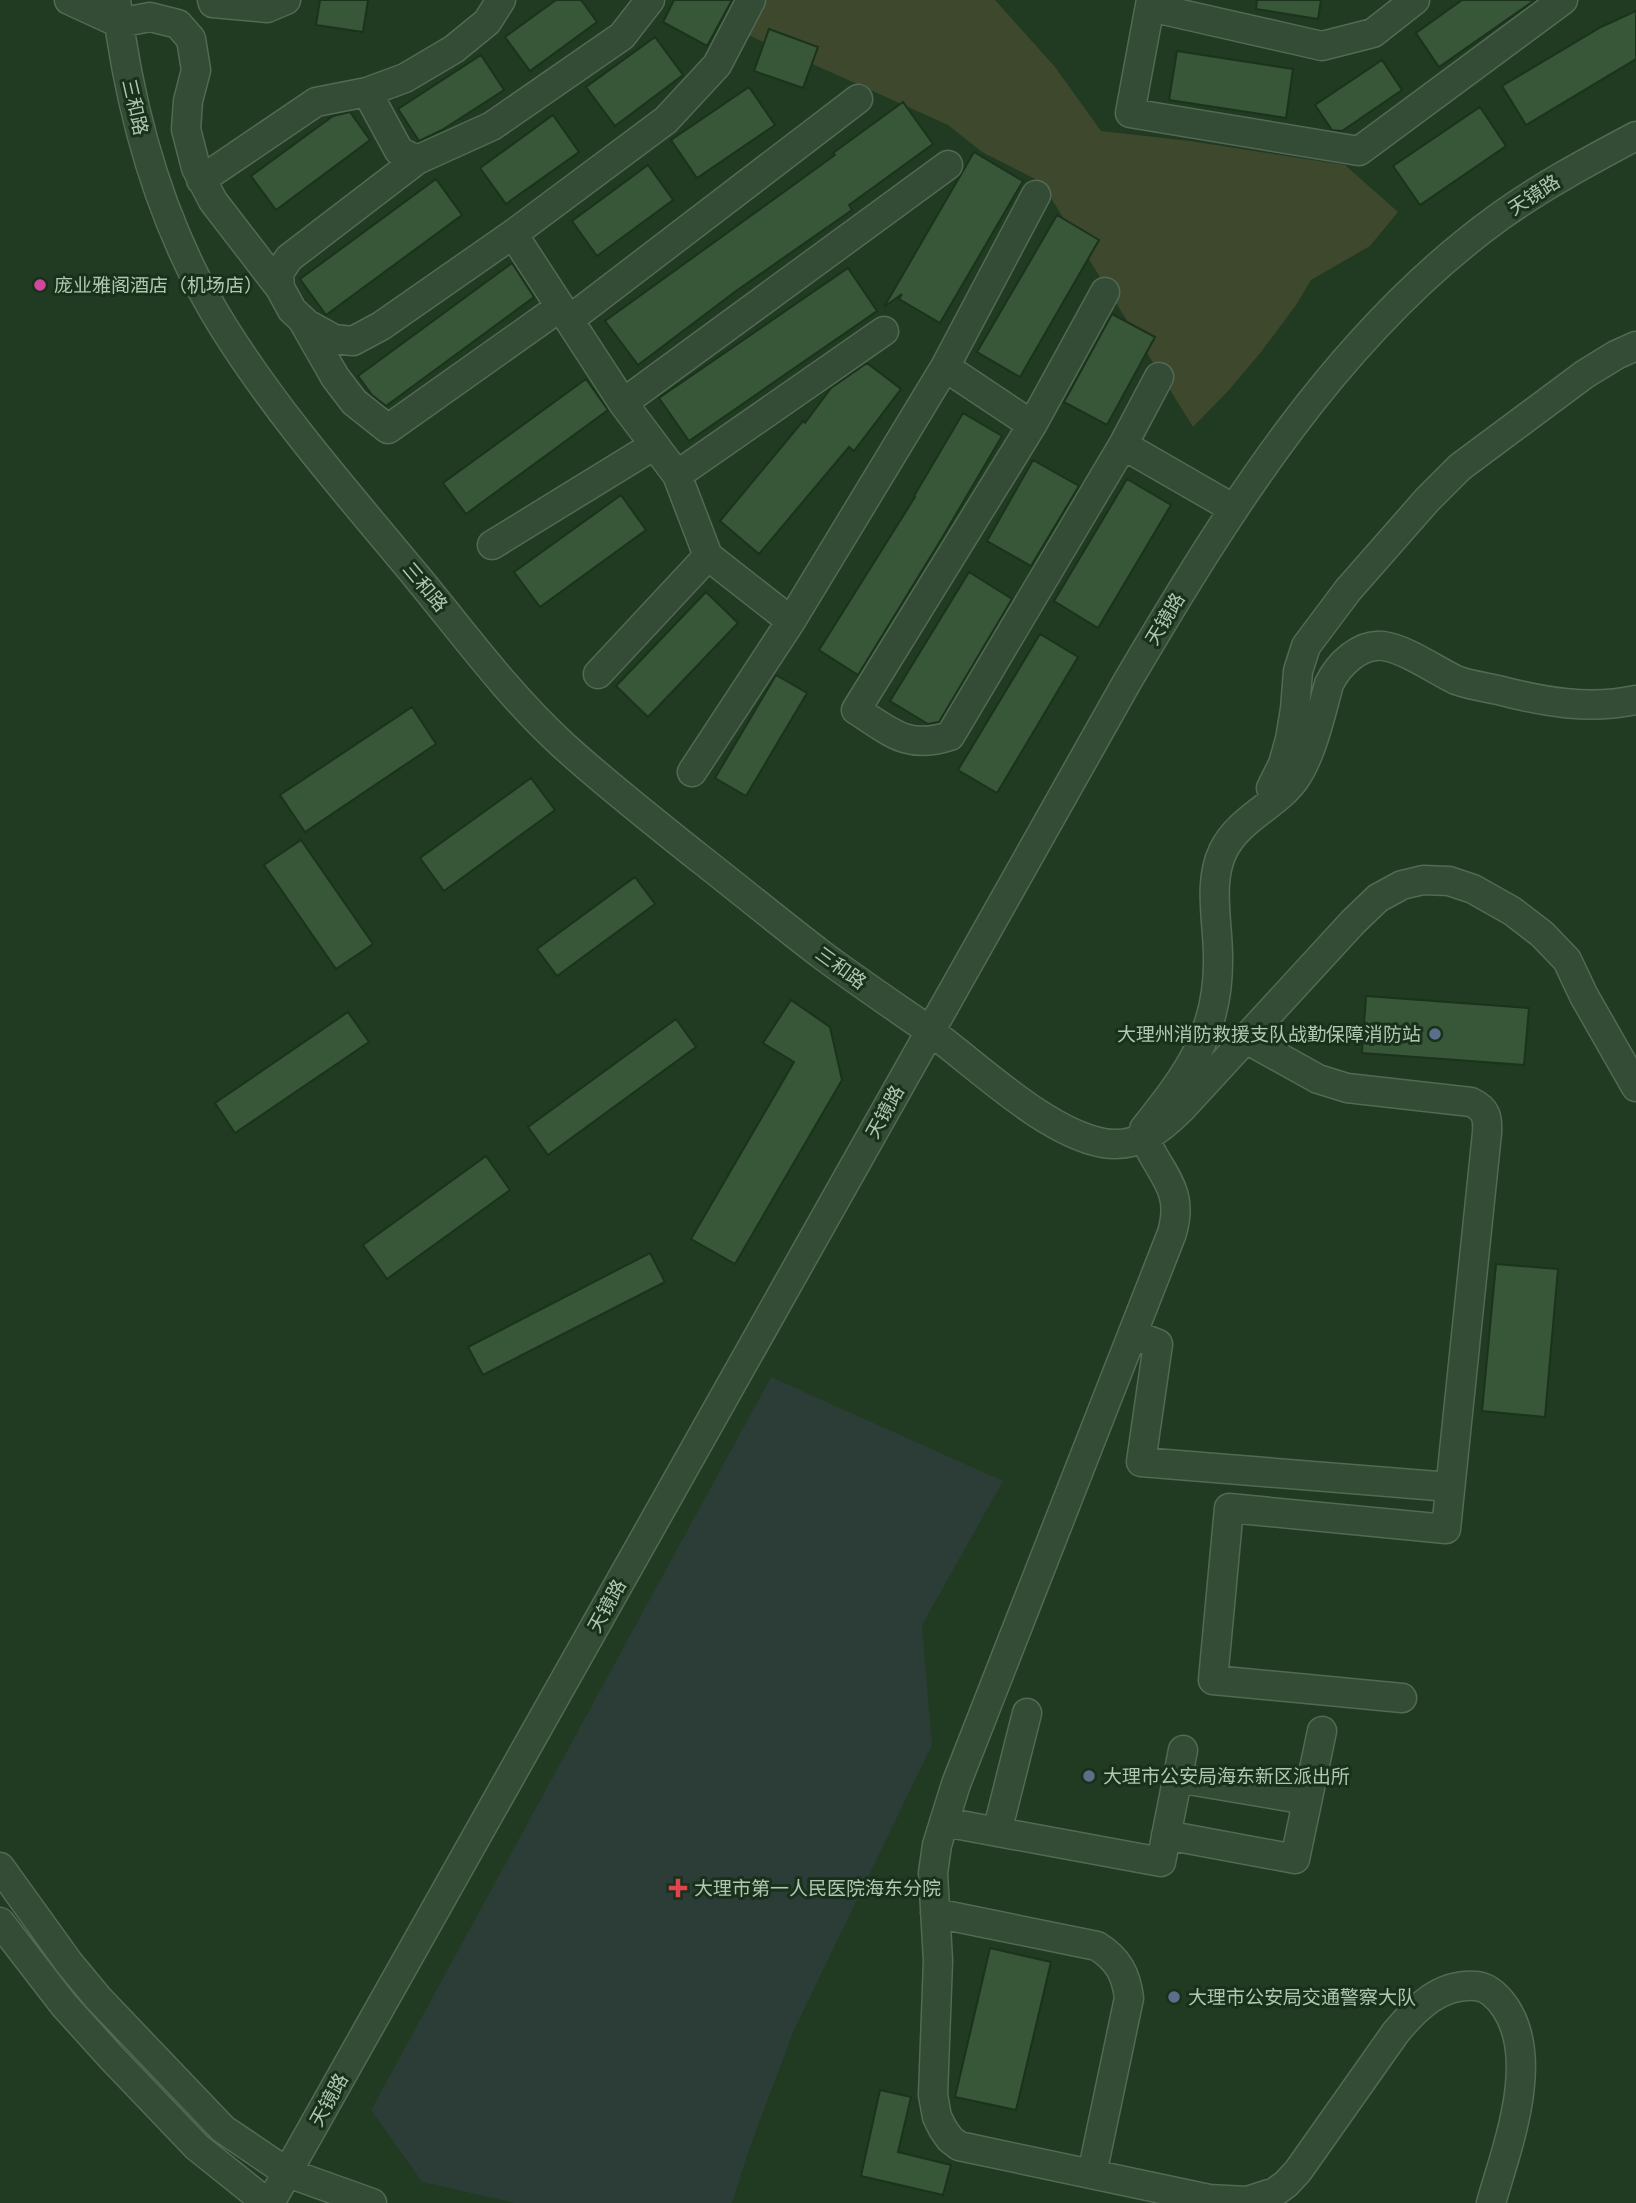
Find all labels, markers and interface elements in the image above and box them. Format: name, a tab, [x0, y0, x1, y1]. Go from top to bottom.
street label: 三和路	[117, 77, 153, 137]
street label: 天镜路	[1504, 170, 1564, 220]
place label: 庞业雅阁酒店（机场店）	[54, 274, 263, 297]
marker: 庞业雅阁酒店（机场店）	[32, 277, 48, 293]
street label: 三和路	[398, 558, 452, 616]
street label: 天镜路	[1140, 589, 1190, 649]
street label: 三和路	[811, 942, 871, 994]
place label: 大理州消防救援支队战勤保障消防站	[1117, 1023, 1421, 1046]
marker: 大理州消防救援支队战勤保障消防站	[1427, 1026, 1443, 1042]
street label: 天镜路	[861, 1081, 909, 1143]
street label: 天镜路	[583, 1575, 631, 1637]
place label: 大理市公安局海东新区派出所	[1103, 1765, 1350, 1788]
marker: 大理市公安局海东新区派出所	[1081, 1768, 1097, 1784]
place label: 大理市第一人民医院海东分院	[694, 1877, 941, 1900]
marker: 大理市第一人民医院海东分院	[668, 1878, 688, 1898]
place label: 大理市公安局交通警察大队	[1188, 1986, 1416, 2009]
marker: 大理市公安局交通警察大队	[1166, 1989, 1182, 2005]
street label: 天镜路	[305, 2069, 353, 2131]

